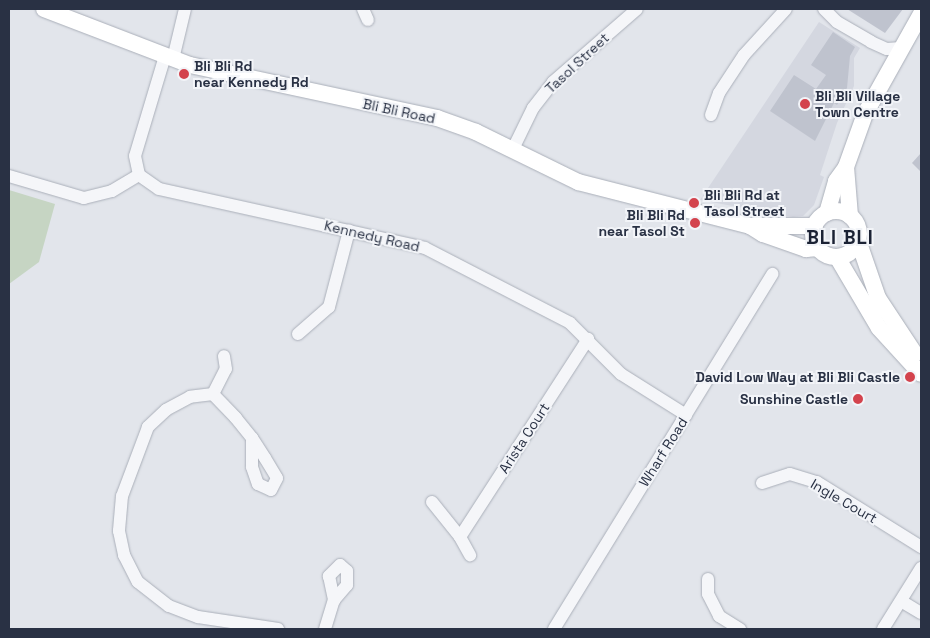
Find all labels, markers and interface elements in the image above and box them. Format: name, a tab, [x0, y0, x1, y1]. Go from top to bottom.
street label: Tasol Street	[542, 29, 612, 97]
place label: Bli Bli Rd near Kennedy Rd	[194, 58, 309, 90]
marker: Bli Bli Rd near Kennedy Rd	[178, 68, 190, 80]
place label: Bli Bli Village Town Centre	[815, 88, 900, 120]
street label: Bli Bli Road	[361, 95, 437, 127]
marker: Bli Bli Village Town Centre	[799, 98, 811, 110]
place label: Bli Bli Rd at Tasol Street	[704, 187, 785, 220]
marker: Bli Bli Rd at Tasol Street	[688, 197, 700, 209]
place label: Bli Bli Rd near Tasol St	[598, 207, 685, 240]
street label: Kennedy Road	[323, 217, 421, 255]
marker: Bli Bli Rd near Tasol St	[689, 217, 701, 229]
district label: BLI BLI	[805, 227, 875, 249]
place label: David Low Way at Bli Bli Castle	[695, 369, 900, 385]
marker: David Low Way at Bli Bli Castle	[904, 371, 916, 383]
place label: Sunshine Castle	[740, 391, 848, 407]
marker: Sunshine Castle	[852, 393, 864, 405]
street label: Arista Court	[495, 400, 553, 476]
street label: Wharf Road	[635, 414, 691, 490]
street label: Ingle Court	[808, 475, 880, 527]

